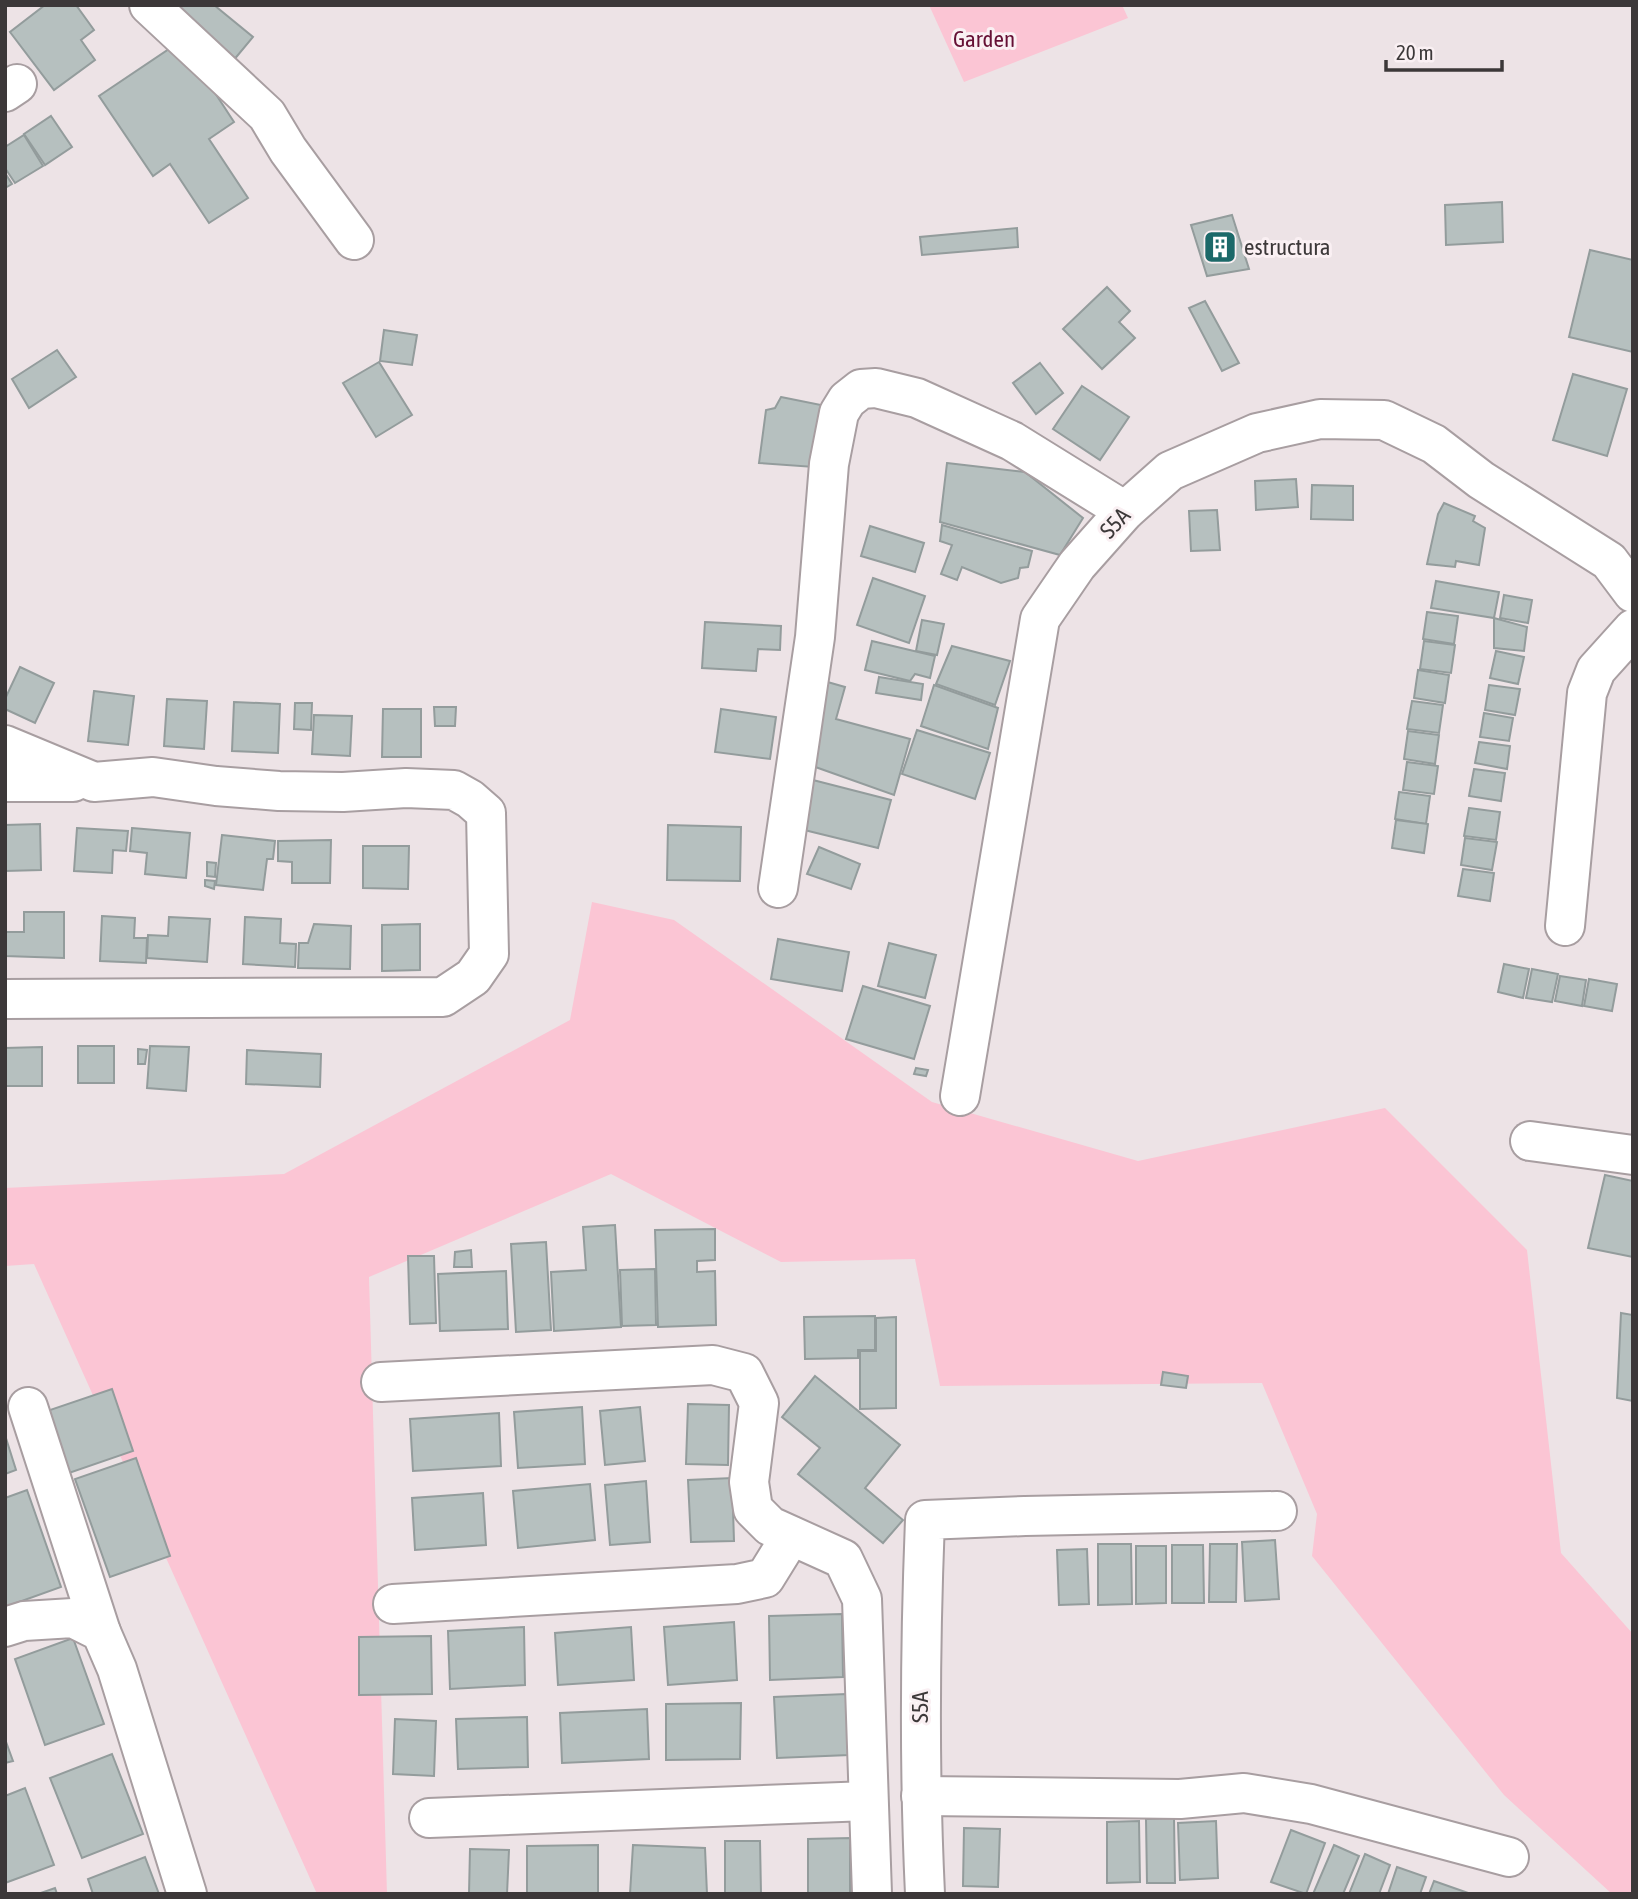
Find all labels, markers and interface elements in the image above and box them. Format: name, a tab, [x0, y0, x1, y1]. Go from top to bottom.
park label: Garden	[953, 26, 1015, 52]
scale bar	[1386, 28, 1502, 72]
text: 20 m	[1396, 40, 1434, 64]
building icon: estructura	[1201, 228, 1239, 266]
place label: estructura	[1244, 234, 1330, 260]
street label: S5A	[1095, 502, 1136, 543]
street label: S5A	[907, 1690, 933, 1723]

